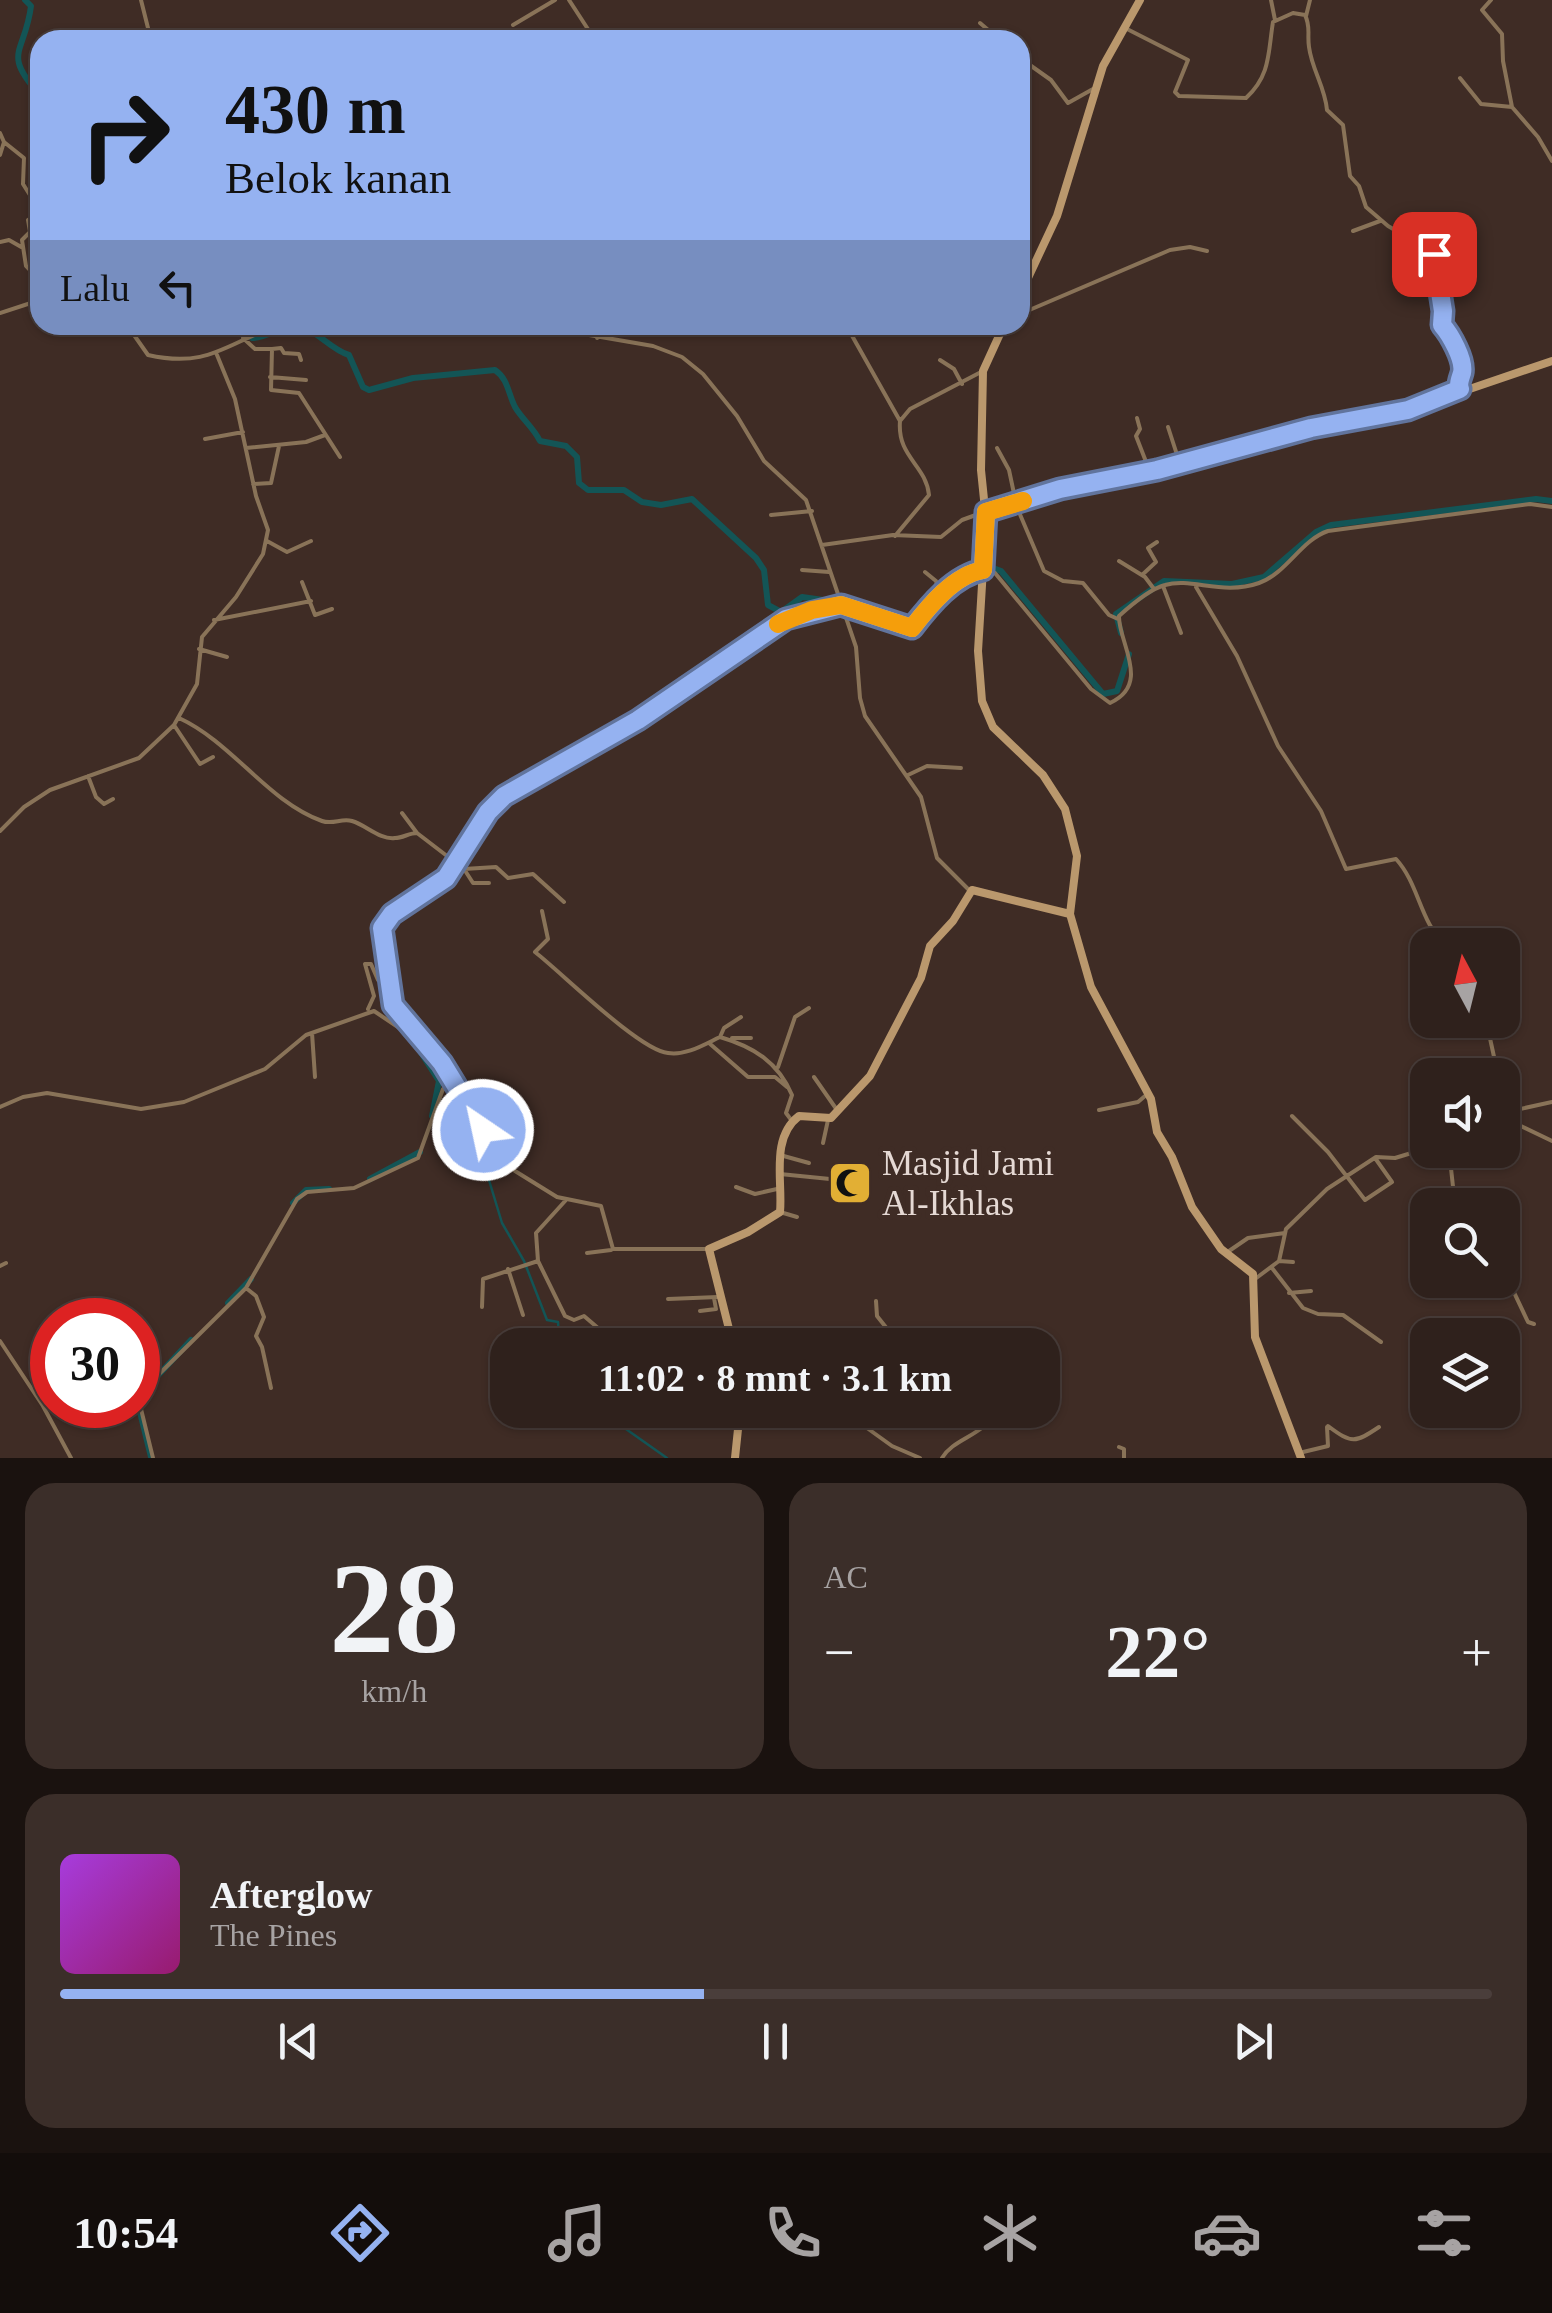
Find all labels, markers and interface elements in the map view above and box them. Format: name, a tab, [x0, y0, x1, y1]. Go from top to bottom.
icon: right	[60, 70, 190, 200]
text: 430 m	[225, 71, 406, 148]
text: Belok kanan	[225, 153, 451, 203]
pin	[1392, 212, 1477, 297]
icon: arrive	[1407, 227, 1462, 282]
icon: left	[150, 260, 205, 315]
text: Lalu	[60, 267, 130, 309]
north arrow	[1410, 928, 1520, 1038]
map controls	[1410, 928, 1520, 1428]
button: sound	[1410, 1058, 1520, 1168]
position arrow	[431, 1078, 535, 1182]
place label: Masjid Jami Al-Ikhlas	[882, 1144, 1054, 1223]
mosque icon: Masjid Jami Al-Ikhlas	[827, 1160, 873, 1206]
button: search	[1410, 1188, 1520, 1298]
speed limit sign: 30	[30, 1298, 160, 1428]
button: layers	[1410, 1318, 1520, 1428]
text: 11:02 · 8 mnt · 3.1 km	[598, 1357, 952, 1399]
text: 28	[329, 1536, 459, 1680]
text: AC	[824, 1559, 868, 1595]
text: 22°	[1105, 1610, 1210, 1693]
text: −	[824, 1622, 855, 1683]
text: +	[1461, 1622, 1492, 1683]
text: km/h	[361, 1673, 427, 1709]
text: Afterglow	[210, 1874, 372, 1916]
text: The Pines	[210, 1917, 337, 1953]
icon: previous	[271, 2014, 326, 2069]
icon: pause	[748, 2014, 803, 2069]
icon: next	[1226, 2014, 1281, 2069]
icon: directions	[325, 2198, 395, 2268]
icon: music	[542, 2198, 612, 2268]
icon: phone	[758, 2198, 828, 2268]
icon: climate	[975, 2198, 1045, 2268]
icon: car	[1192, 2198, 1262, 2268]
icon: filters	[1409, 2198, 1479, 2268]
text: 10:54	[73, 2208, 178, 2258]

